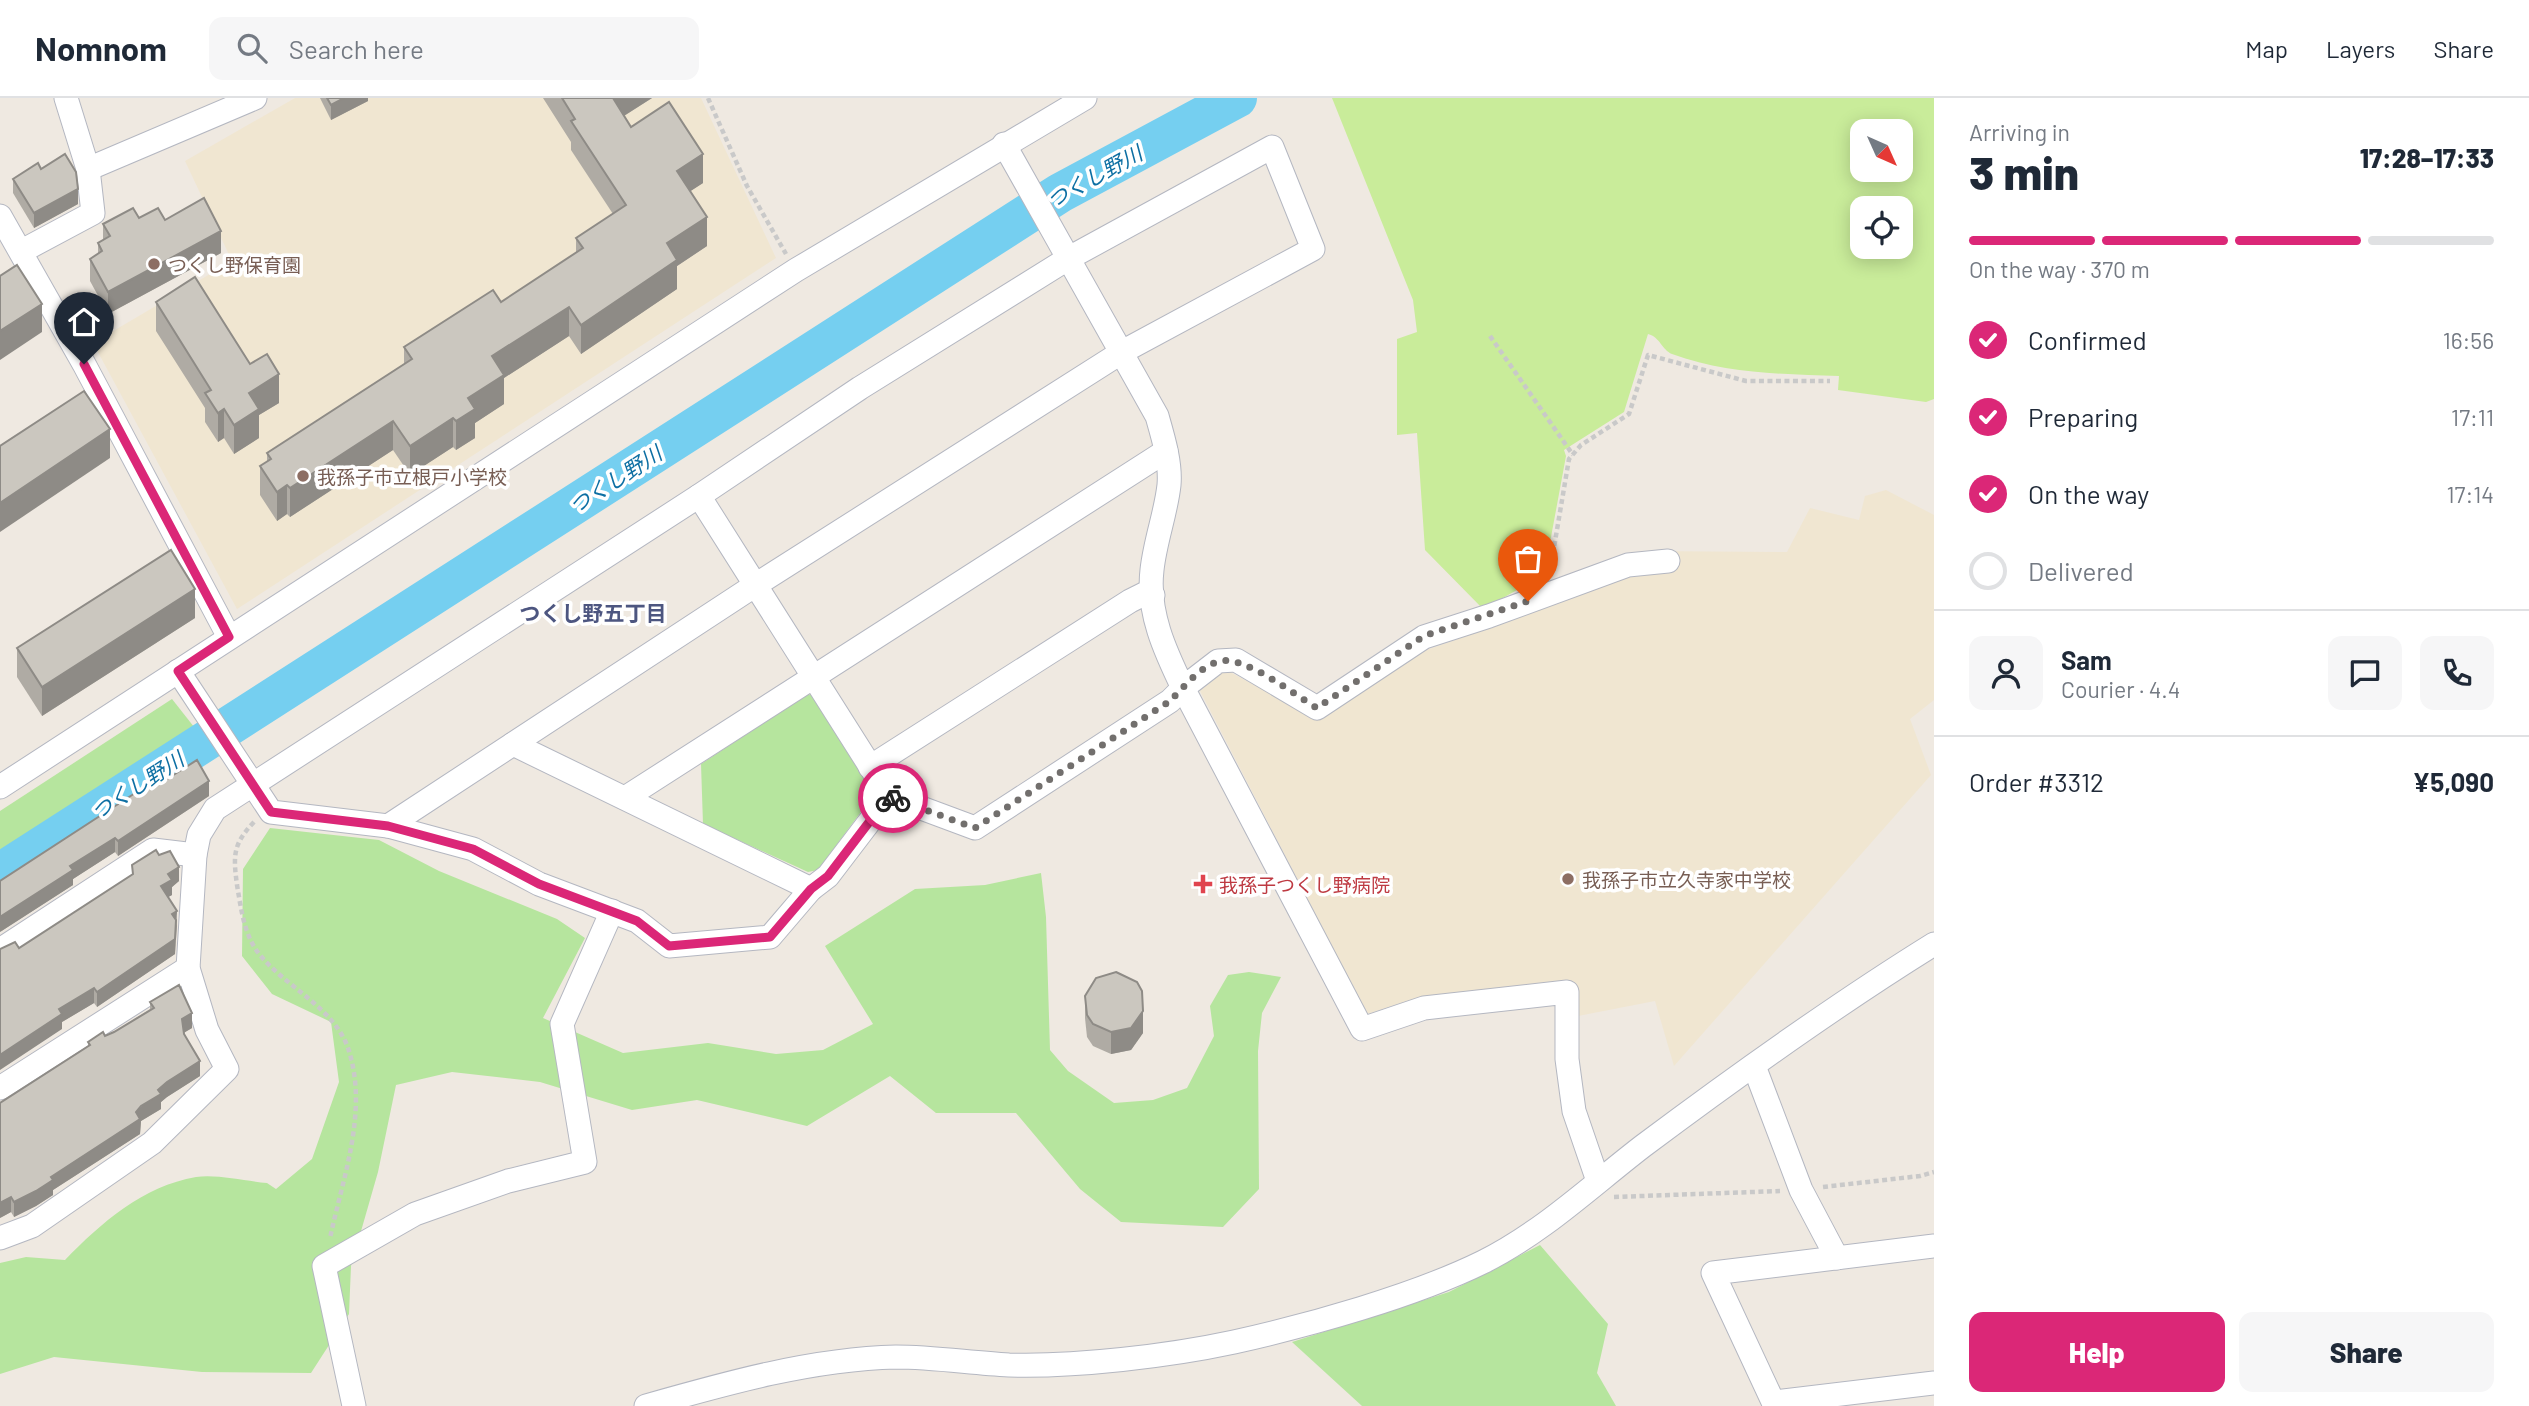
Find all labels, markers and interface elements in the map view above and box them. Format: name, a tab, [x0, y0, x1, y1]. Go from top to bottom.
search box	[209, 17, 699, 80]
text: Nomnom	[35, 28, 167, 68]
icon: search	[233, 29, 271, 67]
text: Search here	[289, 33, 424, 64]
text: Map	[2245, 34, 2288, 63]
text: Layers	[2326, 34, 2395, 63]
text: Share	[2433, 34, 2494, 63]
text: Arriving in	[1969, 118, 2070, 146]
north arrow	[1850, 119, 1913, 182]
map controls	[1850, 119, 1913, 259]
water label: つくし野川	[1042, 139, 1148, 212]
text: 17:28–17:33	[2360, 142, 2494, 173]
text: 3 min	[1969, 144, 2079, 199]
button: locate	[1850, 196, 1913, 259]
place label: つくし野保育園	[168, 253, 301, 276]
text: On the way · 370 m	[1969, 255, 2150, 283]
marker: つくし野保育園	[146, 256, 162, 272]
pin	[54, 292, 114, 364]
icon: home	[65, 303, 103, 341]
icon: check	[1969, 321, 2007, 359]
text: Confirmed	[2028, 324, 2147, 355]
text: 16:56	[2443, 326, 2494, 354]
icon: check	[1969, 398, 2007, 436]
text: Preparing	[2028, 401, 2138, 432]
text: 17:11	[2451, 403, 2494, 431]
water label: つくし野川	[564, 439, 668, 518]
place label: 我孫子市立根戸小学校	[317, 465, 507, 488]
marker: 我孫子市立根戸小学校	[295, 468, 311, 484]
icon: check	[1969, 475, 2007, 513]
text: On the way	[2028, 478, 2149, 509]
text: 17:14	[2447, 480, 2494, 508]
pin	[1498, 529, 1558, 601]
icon: bag	[1509, 540, 1547, 578]
text: Delivered	[2028, 555, 2134, 586]
district label: つくし野五丁目	[520, 600, 667, 625]
button: person	[1969, 636, 2043, 710]
button: chat	[2328, 636, 2402, 710]
button: phone	[2420, 636, 2494, 710]
text: Sam	[2061, 644, 2112, 675]
text: Courier · 4.4	[2061, 675, 2180, 703]
water label: つくし野川	[86, 745, 190, 824]
courier	[858, 763, 928, 833]
text: Order #3312	[1969, 766, 2104, 797]
text: ¥5,090	[2412, 766, 2494, 797]
icon: bike	[874, 779, 912, 817]
place label: 我孫子市立久寺家中学校	[1582, 868, 1791, 891]
marker: 我孫子市立久寺家中学校	[1560, 871, 1576, 887]
place label: 我孫子つくし野病院	[1219, 873, 1390, 896]
marker: 我孫子つくし野病院	[1193, 874, 1213, 894]
button: Help	[1969, 1312, 2225, 1392]
button: Share	[2239, 1312, 2494, 1392]

